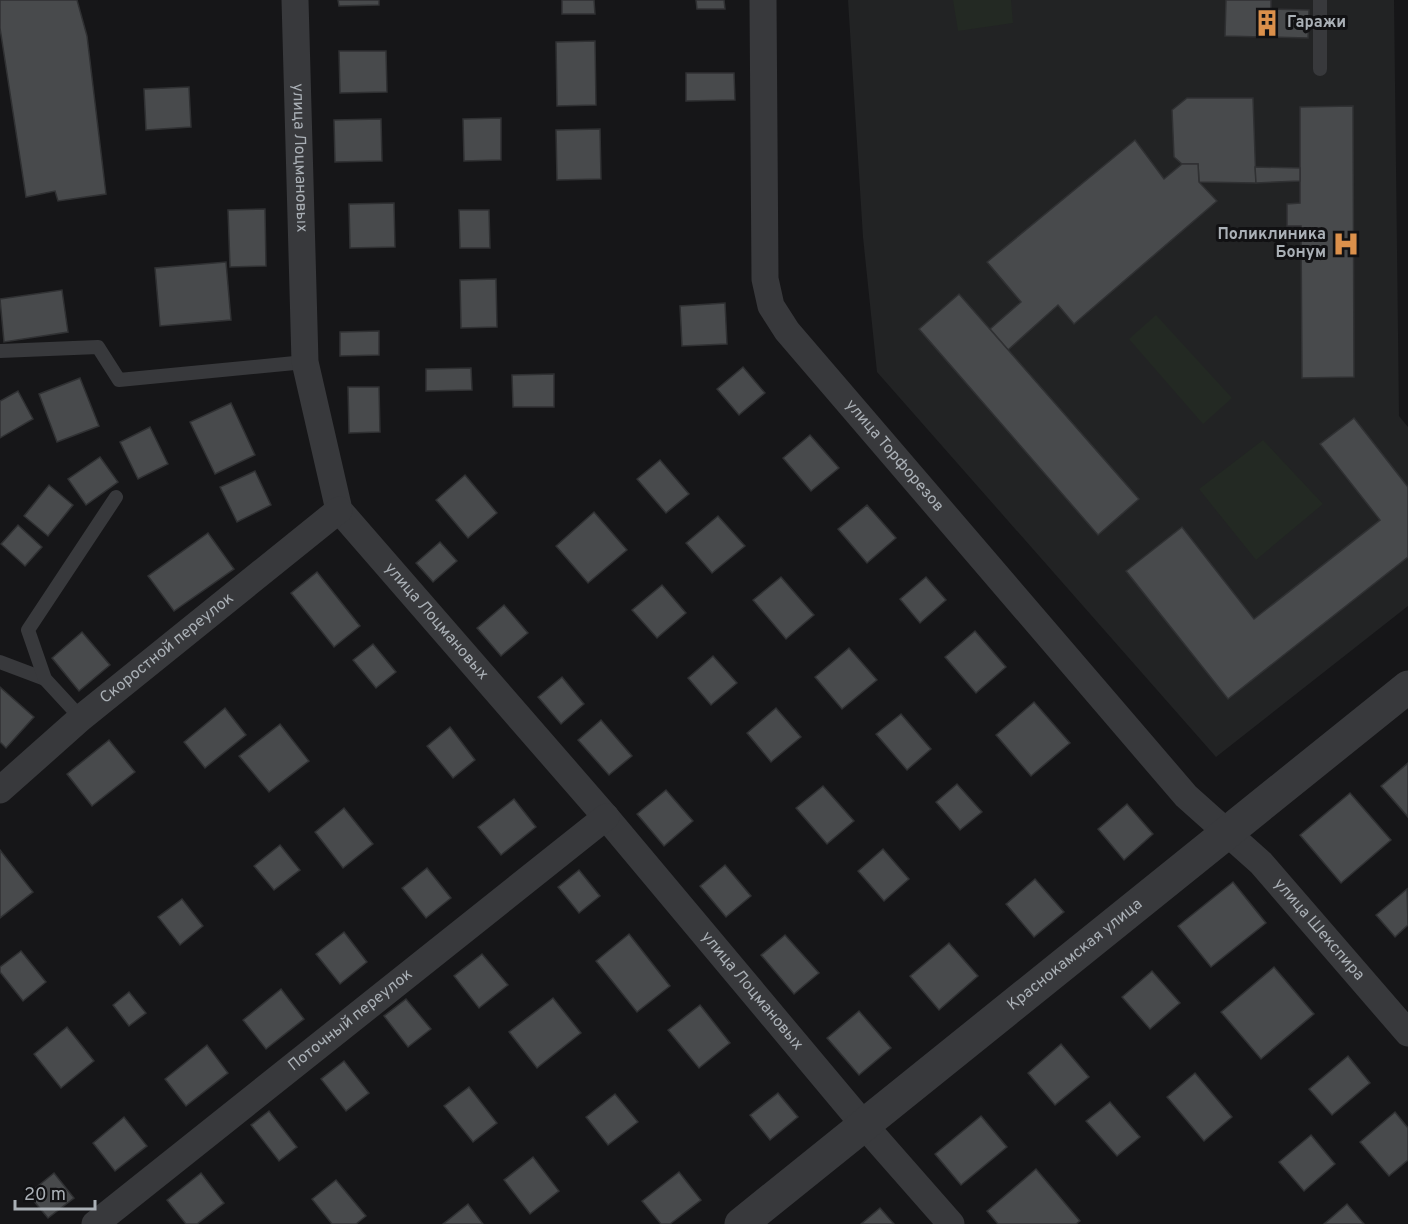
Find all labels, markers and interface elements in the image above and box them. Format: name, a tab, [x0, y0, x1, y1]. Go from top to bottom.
building icon: Гаражи	[1252, 8, 1282, 38]
place label: Гаражи	[1287, 13, 1346, 33]
street label: улица Лоцмановых	[287, 83, 311, 233]
place label: Поликлиника Бонум	[1217, 225, 1326, 263]
hospital icon: Поликлиника Бонум	[1331, 229, 1361, 259]
street label: улица Торфорезов	[840, 396, 948, 516]
street label: улица Лоцмановых	[380, 559, 493, 685]
street label: Скоростной переулок	[96, 589, 238, 708]
street label: улица Шекспира	[1269, 875, 1369, 985]
street label: Краснокамская улица	[1003, 894, 1147, 1015]
street label: улица Лоцмановых	[696, 928, 807, 1055]
street label: Поточный переулок	[285, 965, 417, 1076]
scale bar	[15, 1173, 94, 1211]
text: 20 m	[24, 1184, 66, 1207]

